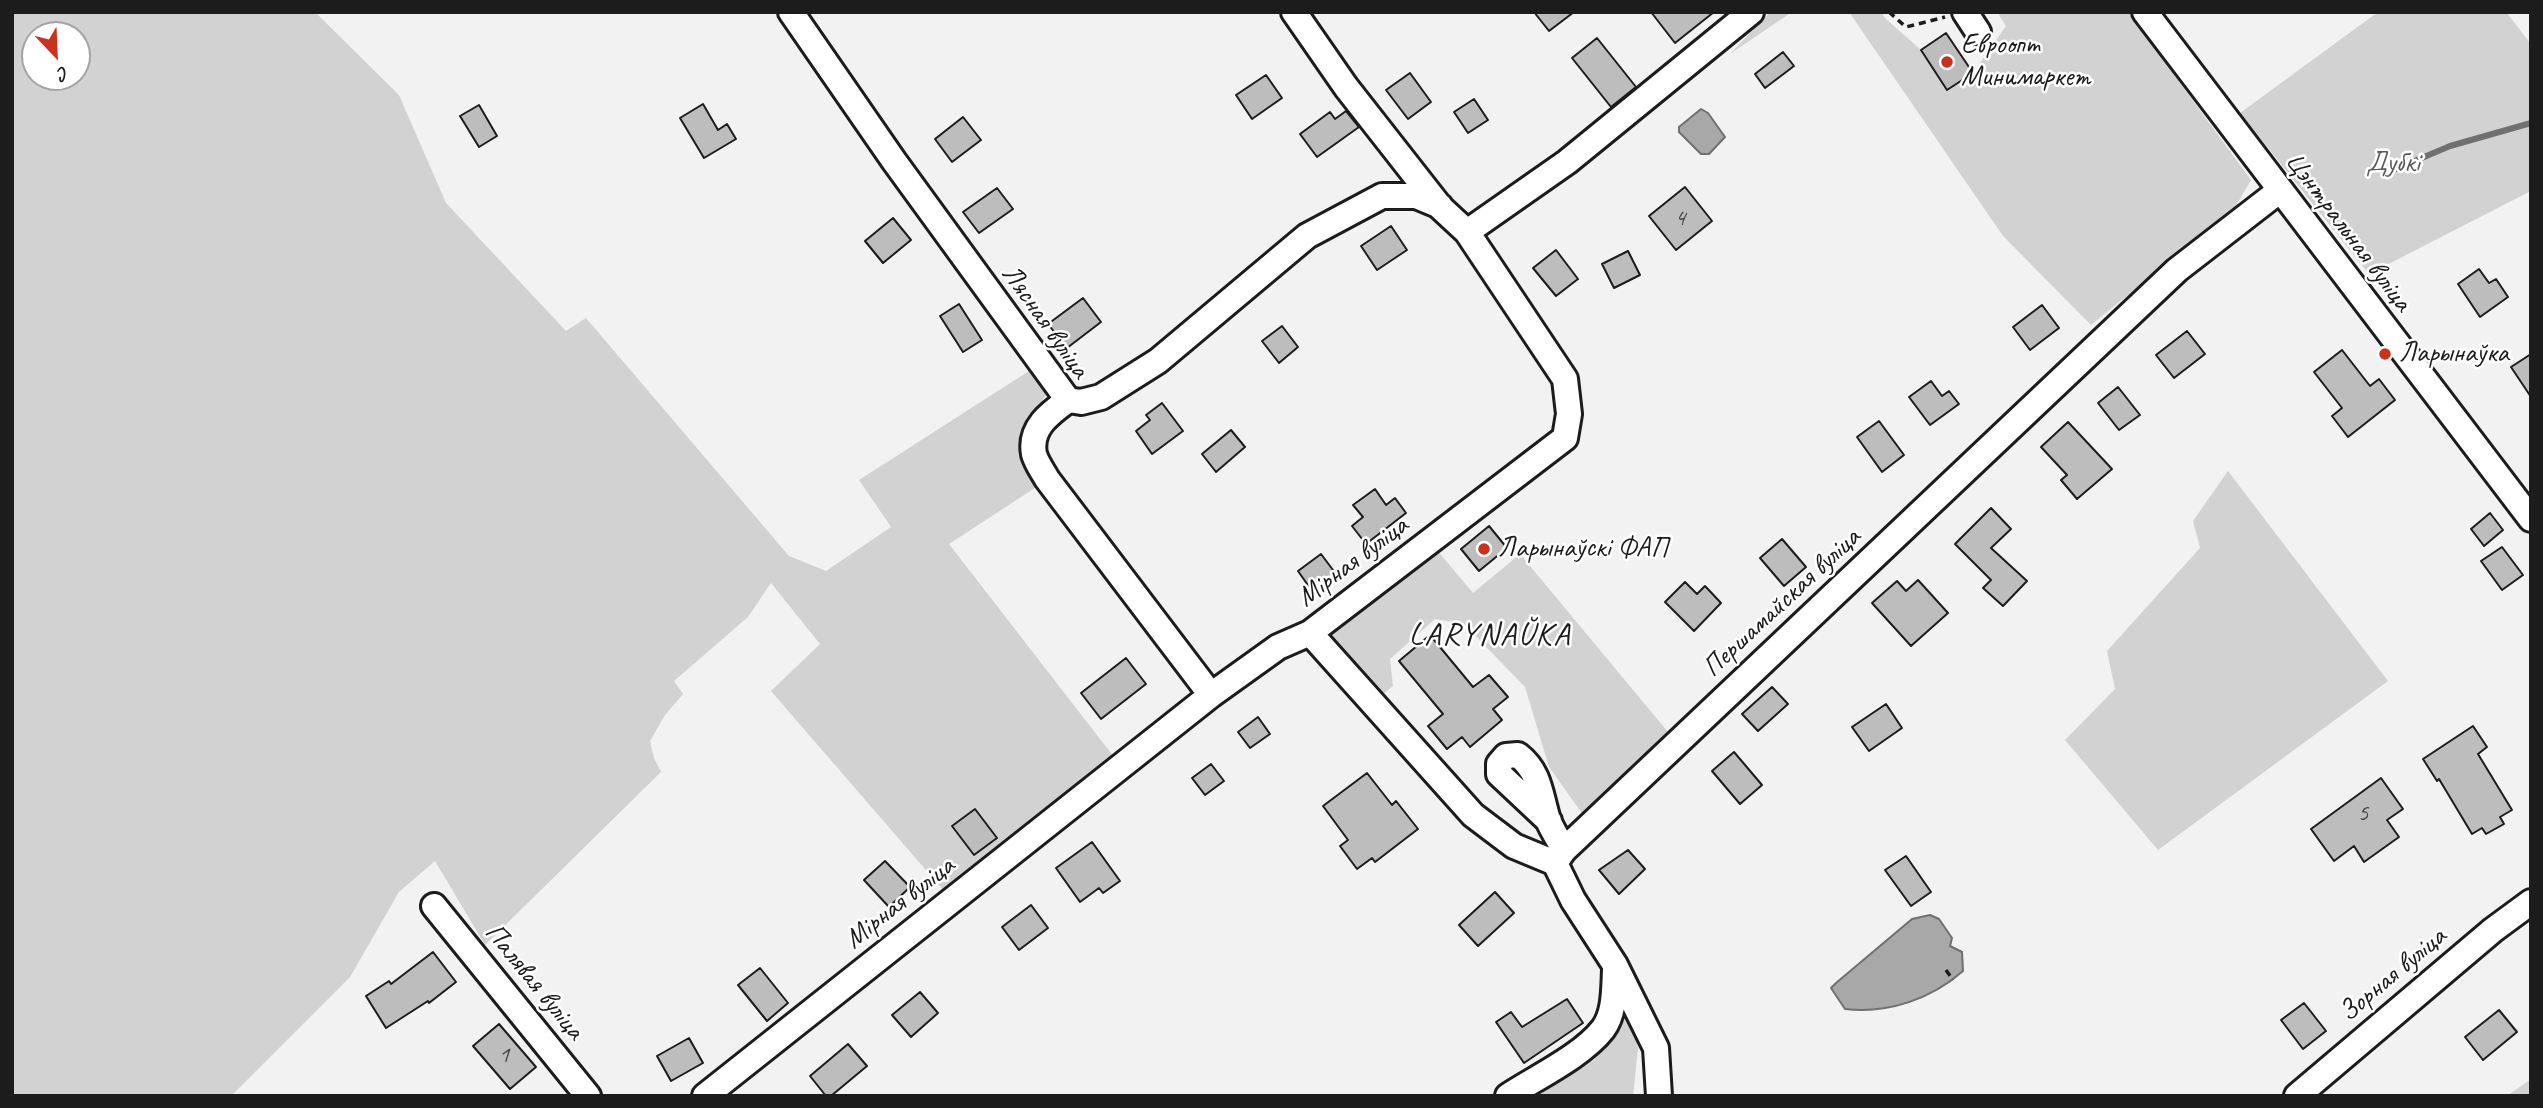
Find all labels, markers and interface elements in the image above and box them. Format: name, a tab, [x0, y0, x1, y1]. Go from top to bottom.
north arrow	[21, 21, 91, 91]
place label: Евроопт Минимаркет	[1961, 29, 2090, 95]
marker: Евроопт Минимаркет	[1939, 54, 1955, 70]
text: С	[54, 61, 72, 86]
street label: Цэнтральная вуліца	[2277, 146, 2419, 318]
park label: Дубкі	[2366, 147, 2420, 181]
house number: 4	[1675, 205, 1685, 233]
street label: Лясная вуліца	[994, 259, 1096, 385]
place label: Ларынаўка	[2399, 337, 2509, 371]
marker: Ларынаўка	[2377, 346, 2393, 362]
street label: Мірная вуліца	[1291, 509, 1415, 615]
street label: Першамайская вуліца	[1696, 521, 1868, 685]
place label: Ларынаўскі ФАП	[1498, 532, 1667, 566]
marker: Ларынаўскі ФАП	[1476, 541, 1492, 557]
district label: LARYNAŬKA	[1411, 617, 1569, 655]
house number: 5	[2358, 800, 2368, 828]
street label: Мірная вуліца	[838, 850, 962, 956]
street label: Палявая вуліца	[477, 917, 591, 1047]
street label: Зорная вуліца	[2333, 920, 2453, 1030]
house number: 1	[499, 1042, 509, 1070]

